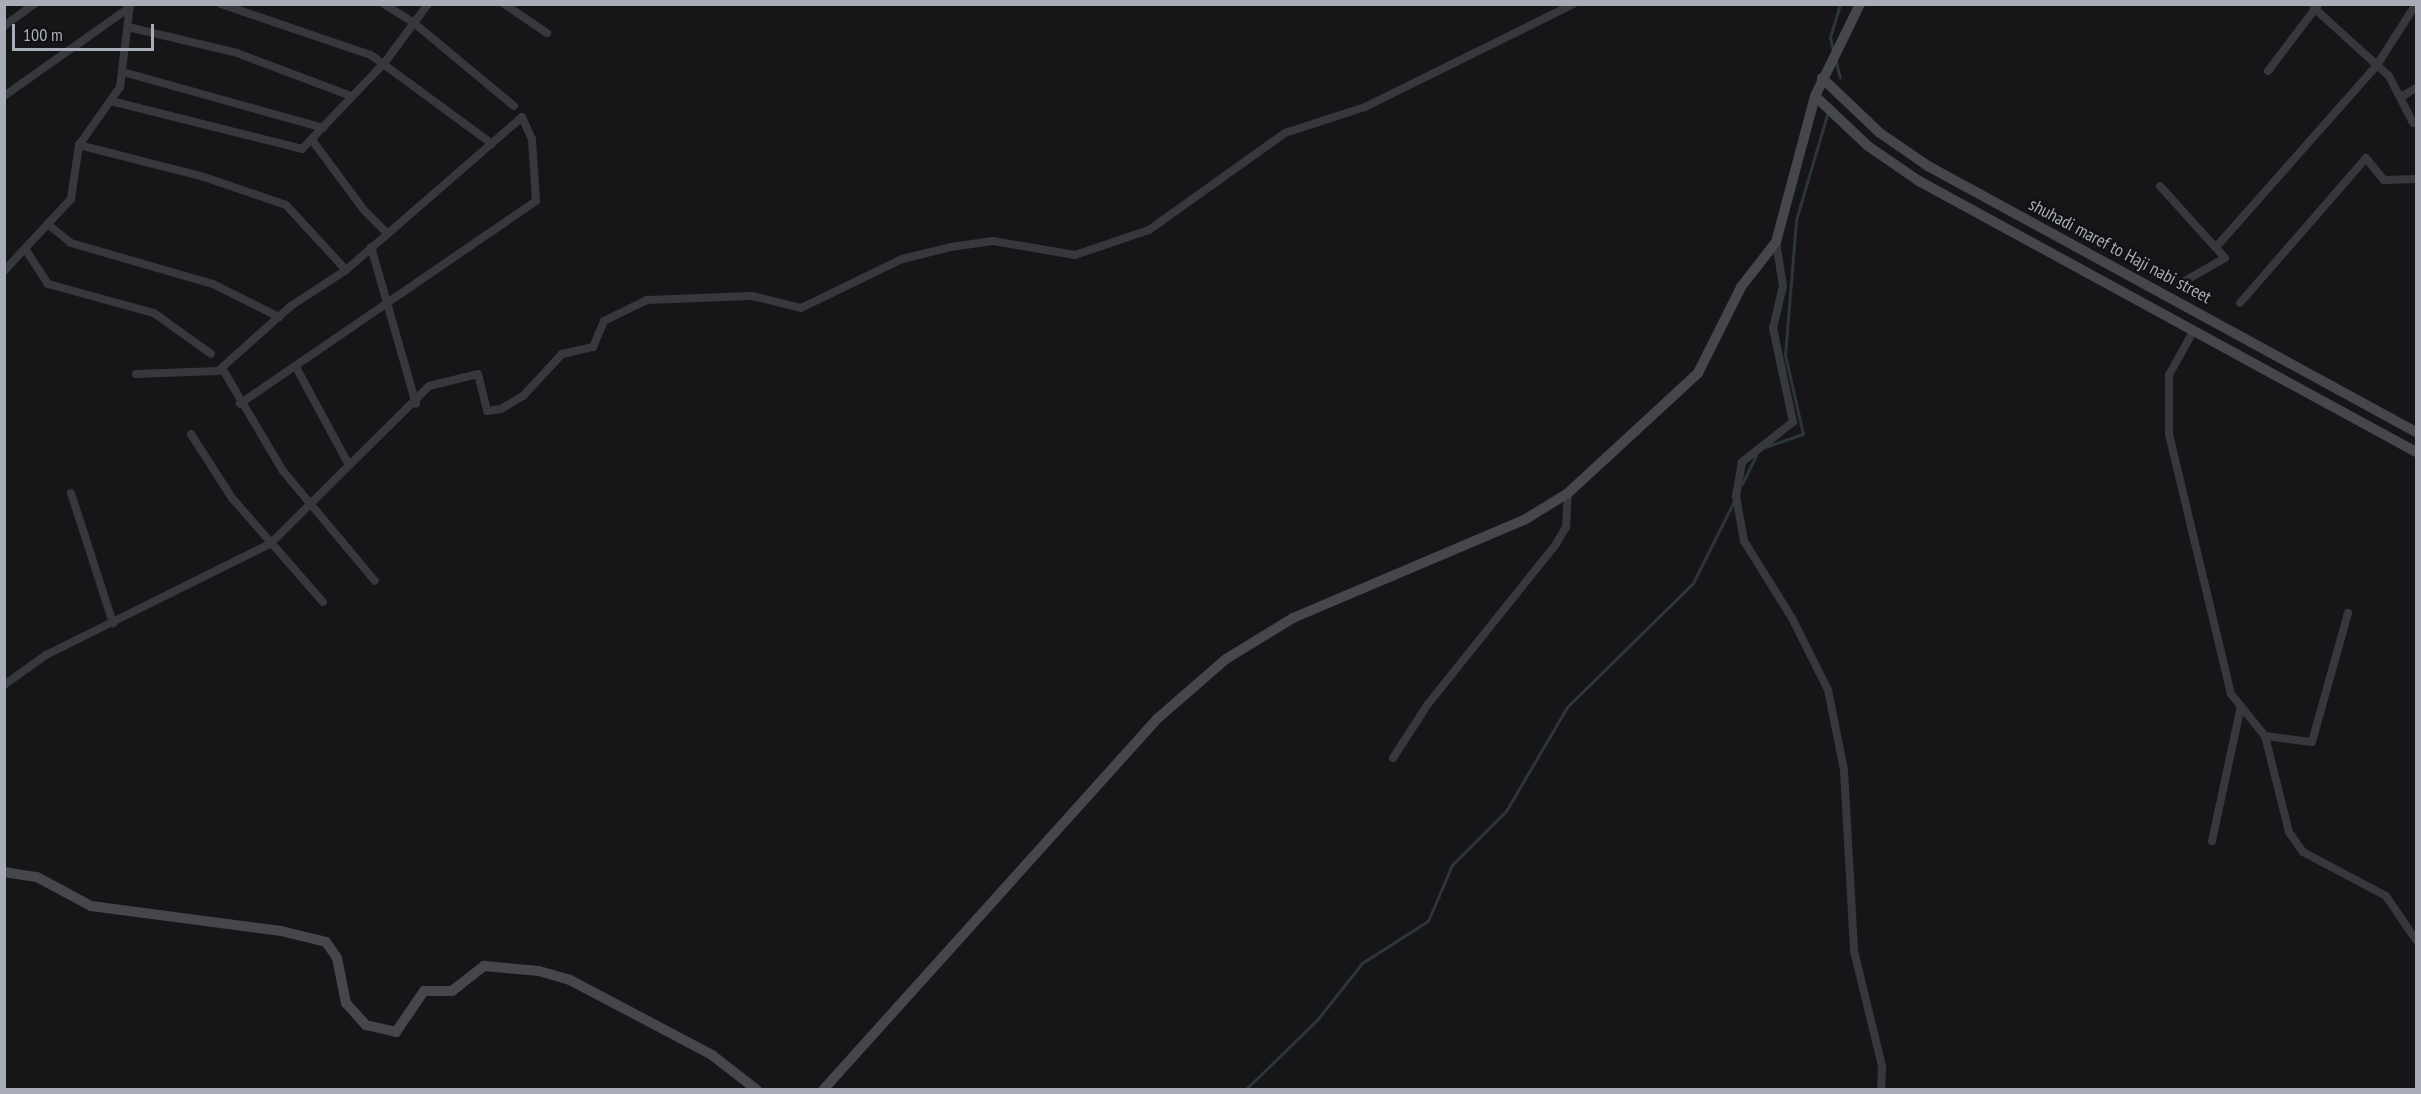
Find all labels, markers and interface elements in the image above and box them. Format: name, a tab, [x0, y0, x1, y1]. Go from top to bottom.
scale bar	[15, 12, 158, 50]
text: 100 m	[23, 23, 63, 46]
street label: shuhadi maref to Haji nabi street	[2025, 194, 2215, 308]

